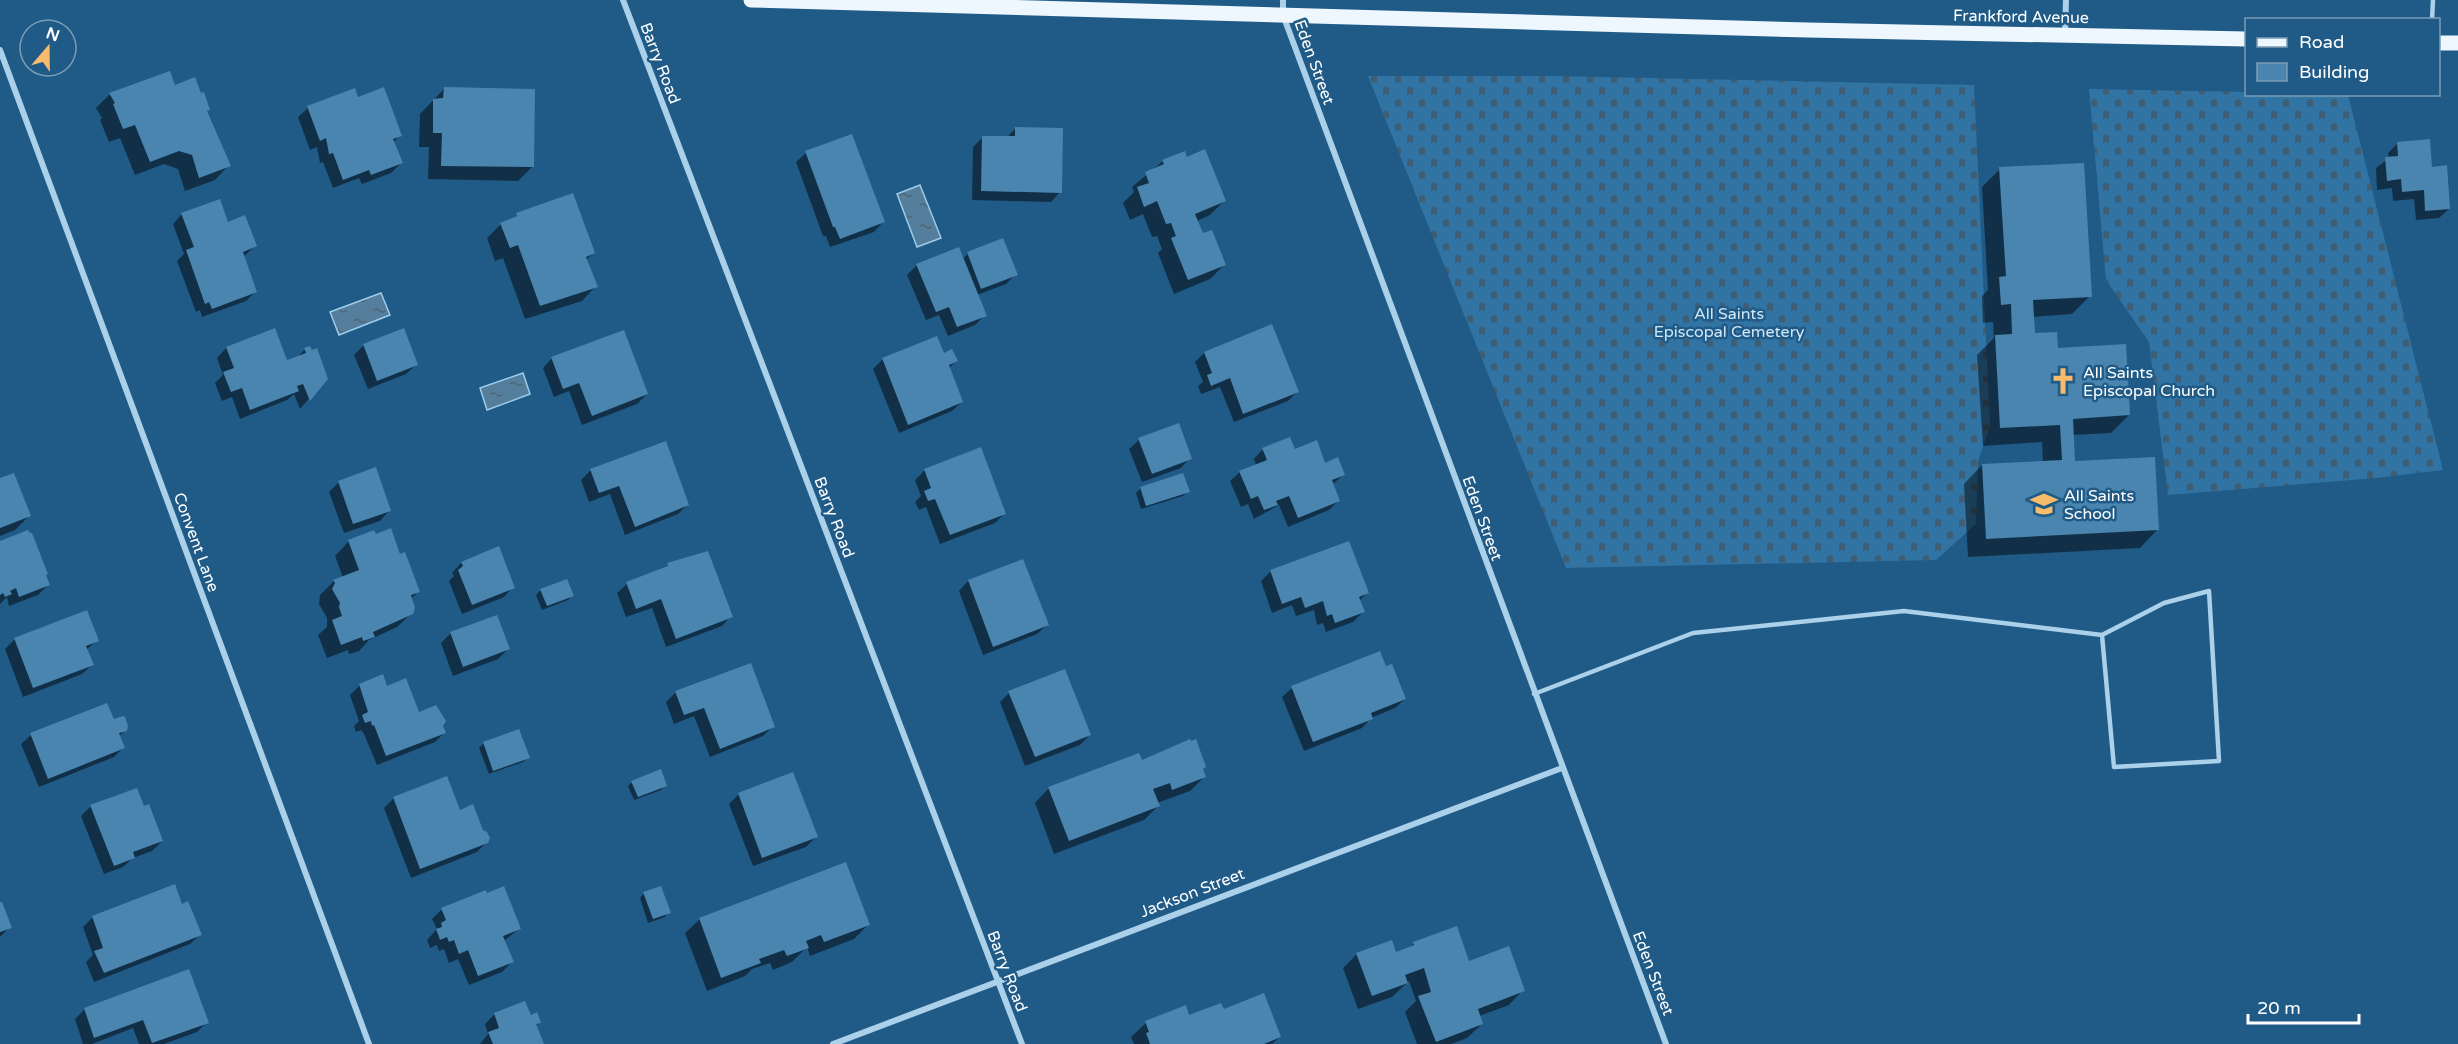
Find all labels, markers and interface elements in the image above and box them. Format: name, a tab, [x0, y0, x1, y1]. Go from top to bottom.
street label: Frankford Avenue	[1953, 6, 2089, 28]
street label: Eden Street	[1289, 17, 1339, 107]
north arrow	[18, 18, 78, 78]
legend	[2245, 18, 2440, 96]
street label: Barry Road	[635, 20, 685, 107]
text: N	[43, 23, 62, 46]
text: Road	[2299, 31, 2344, 53]
text: Building	[2299, 61, 2369, 83]
park label: All Saints Episcopal Cemetery	[1654, 304, 1805, 342]
place label: All Saints Episcopal Church	[2083, 363, 2215, 401]
church icon: All Saints Episcopal Church	[2048, 366, 2078, 396]
street label: Eden Street	[1457, 473, 1507, 563]
street label: Barry Road	[809, 474, 859, 561]
place label: All Saints School	[2064, 486, 2134, 524]
school or university icon: All Saints School	[2029, 489, 2059, 519]
street label: Convent Lane	[169, 490, 223, 595]
street label: Jackson Street	[1137, 864, 1248, 922]
street label: Barry Road	[982, 928, 1032, 1015]
street label: Eden Street	[1628, 928, 1678, 1018]
scale bar	[2248, 987, 2359, 1025]
text: 20 m	[2257, 997, 2301, 1019]

